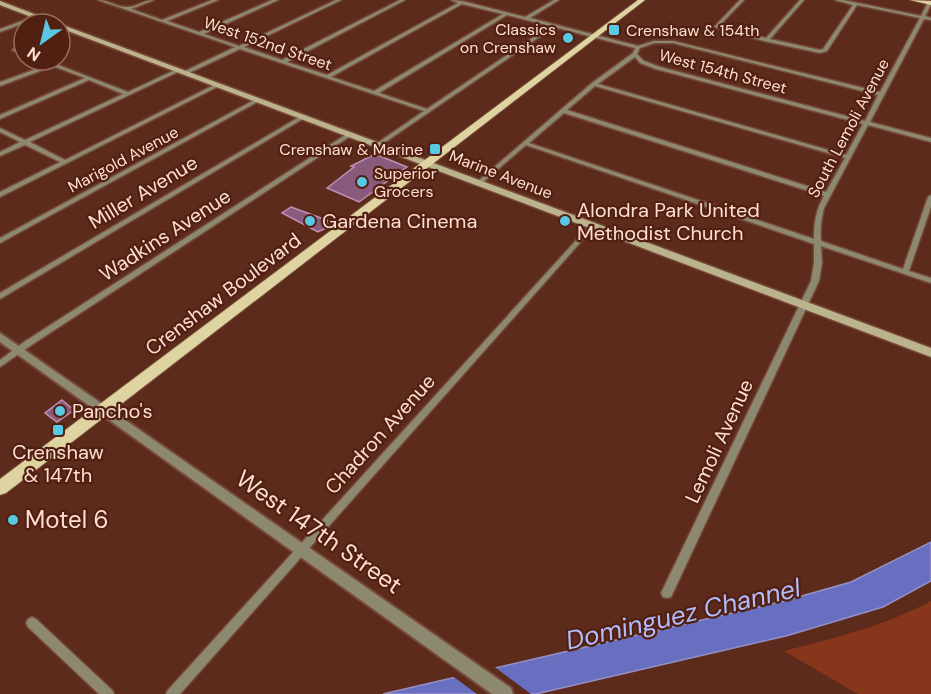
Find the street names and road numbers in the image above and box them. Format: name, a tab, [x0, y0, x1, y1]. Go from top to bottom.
street label: West 152nd Street	[201, 12, 335, 75]
street label: West 154th Street	[657, 44, 789, 99]
street label: South Lemoli Avenue	[803, 55, 894, 201]
street label: Marigold Avenue	[64, 121, 182, 197]
street label: Marine Avenue	[446, 145, 555, 204]
street label: Miller Avenue	[84, 149, 202, 235]
street label: Wadkins Avenue	[94, 183, 236, 287]
street label: Crenshaw Boulevard	[140, 227, 306, 361]
street label: Chadron Avenue	[319, 368, 441, 500]
street label: Lemoli Avenue	[679, 375, 759, 507]
street label: West 147th Street	[230, 463, 408, 600]

